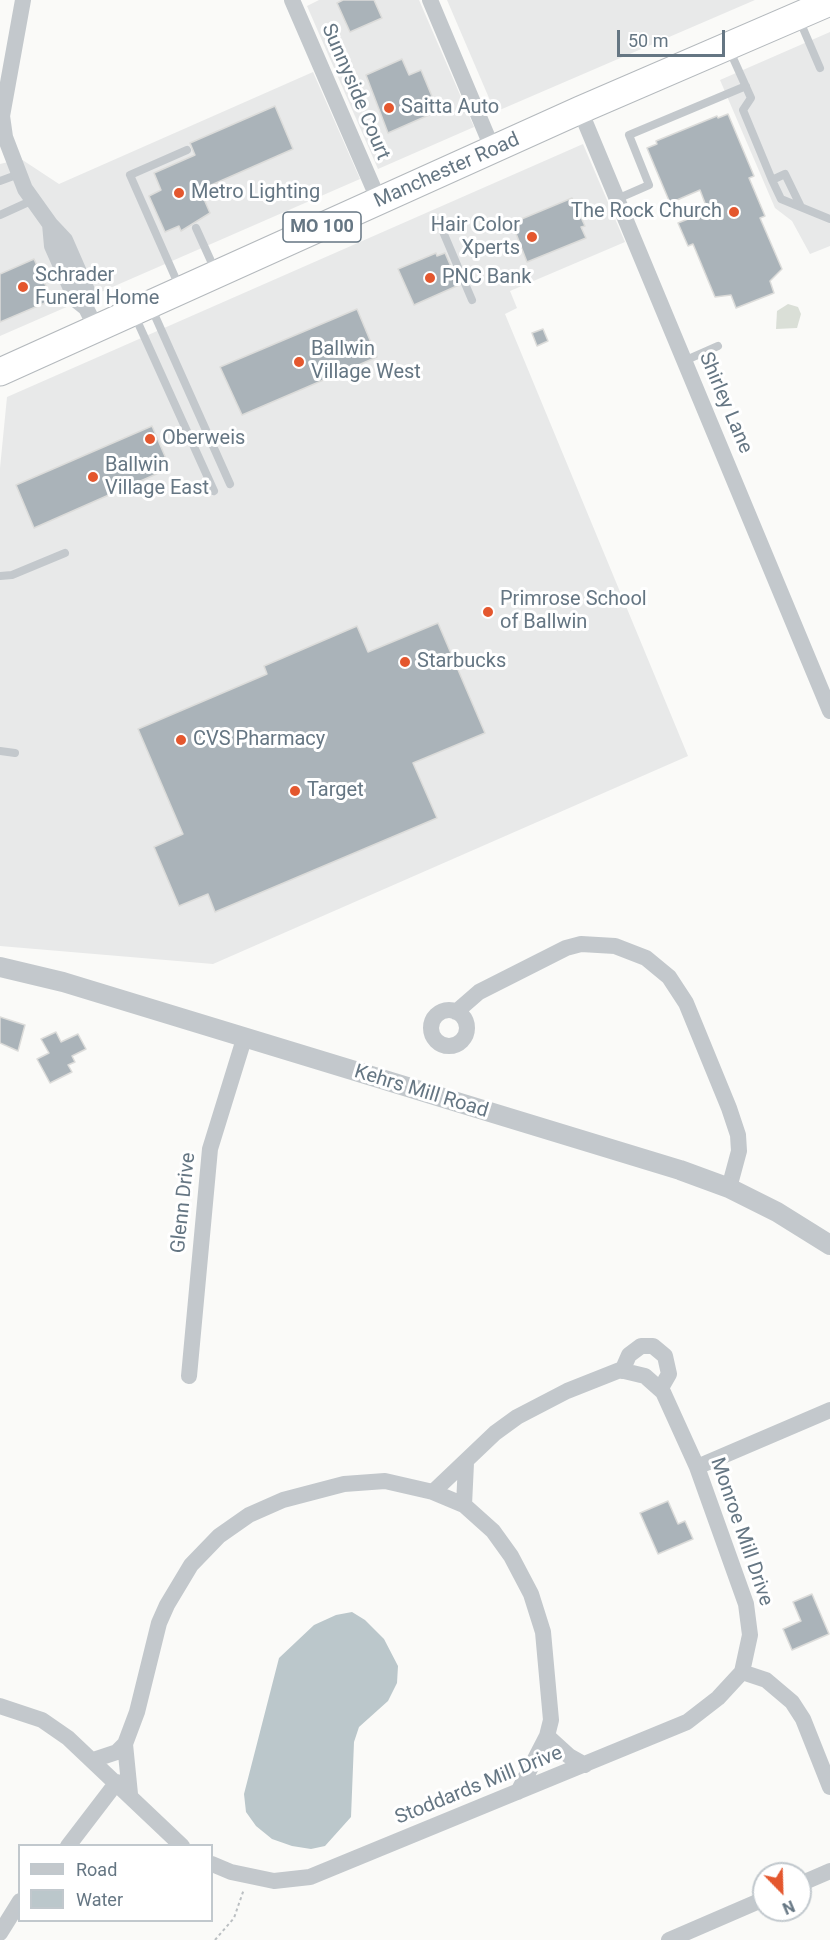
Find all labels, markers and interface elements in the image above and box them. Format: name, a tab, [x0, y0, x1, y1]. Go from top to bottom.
scale bar	[620, 18, 728, 56]
street label: Sunnyside Court	[315, 20, 395, 164]
text: 50 m	[628, 30, 668, 51]
place label: Saitta Auto	[401, 96, 499, 120]
marker: Saitta Auto	[382, 101, 396, 115]
street label: Manchester Road	[371, 128, 523, 214]
place label: Metro Lighting	[191, 181, 320, 205]
marker: Metro Lighting	[172, 186, 186, 200]
place label: The Rock Church	[571, 200, 722, 224]
marker: The Rock Church	[727, 205, 741, 219]
road number: MO 100	[283, 212, 361, 242]
place label: Hair Color Xperts	[431, 214, 520, 261]
marker: Hair Color Xperts	[525, 230, 539, 244]
place label: Schrader Funeral Home	[35, 264, 159, 311]
place label: PNC Bank	[442, 266, 531, 290]
marker: PNC Bank	[423, 271, 437, 285]
marker: Schrader Funeral Home	[16, 280, 30, 294]
place label: Ballwin Village West	[311, 338, 421, 385]
street label: Shirley Lane	[693, 349, 757, 457]
marker: Ballwin Village West	[292, 355, 306, 369]
place label: Oberweis	[162, 427, 245, 451]
marker: Oberweis	[143, 432, 157, 446]
place label: Ballwin Village East	[105, 454, 209, 501]
marker: Ballwin Village East	[86, 470, 100, 484]
place label: Primrose School of Ballwin	[500, 588, 647, 635]
marker: Primrose School of Ballwin	[481, 605, 495, 619]
place label: Starbucks	[417, 650, 506, 674]
marker: Starbucks	[398, 655, 412, 669]
place label: CVS Pharmacy	[193, 728, 325, 752]
marker: CVS Pharmacy	[174, 733, 188, 747]
place label: Target	[307, 779, 364, 803]
marker: Target	[288, 784, 302, 798]
street label: Kehrs Mill Road	[351, 1060, 491, 1124]
street label: Glenn Drive	[167, 1151, 201, 1255]
street label: Monroe Mill Drive	[704, 1455, 778, 1609]
street label: Stoddards Mill Drive	[392, 1742, 566, 1830]
legend	[18, 1844, 213, 1922]
text: Road	[76, 1859, 117, 1880]
north arrow	[752, 1862, 812, 1922]
text: Water	[76, 1889, 123, 1910]
text: N	[780, 1896, 797, 1918]

